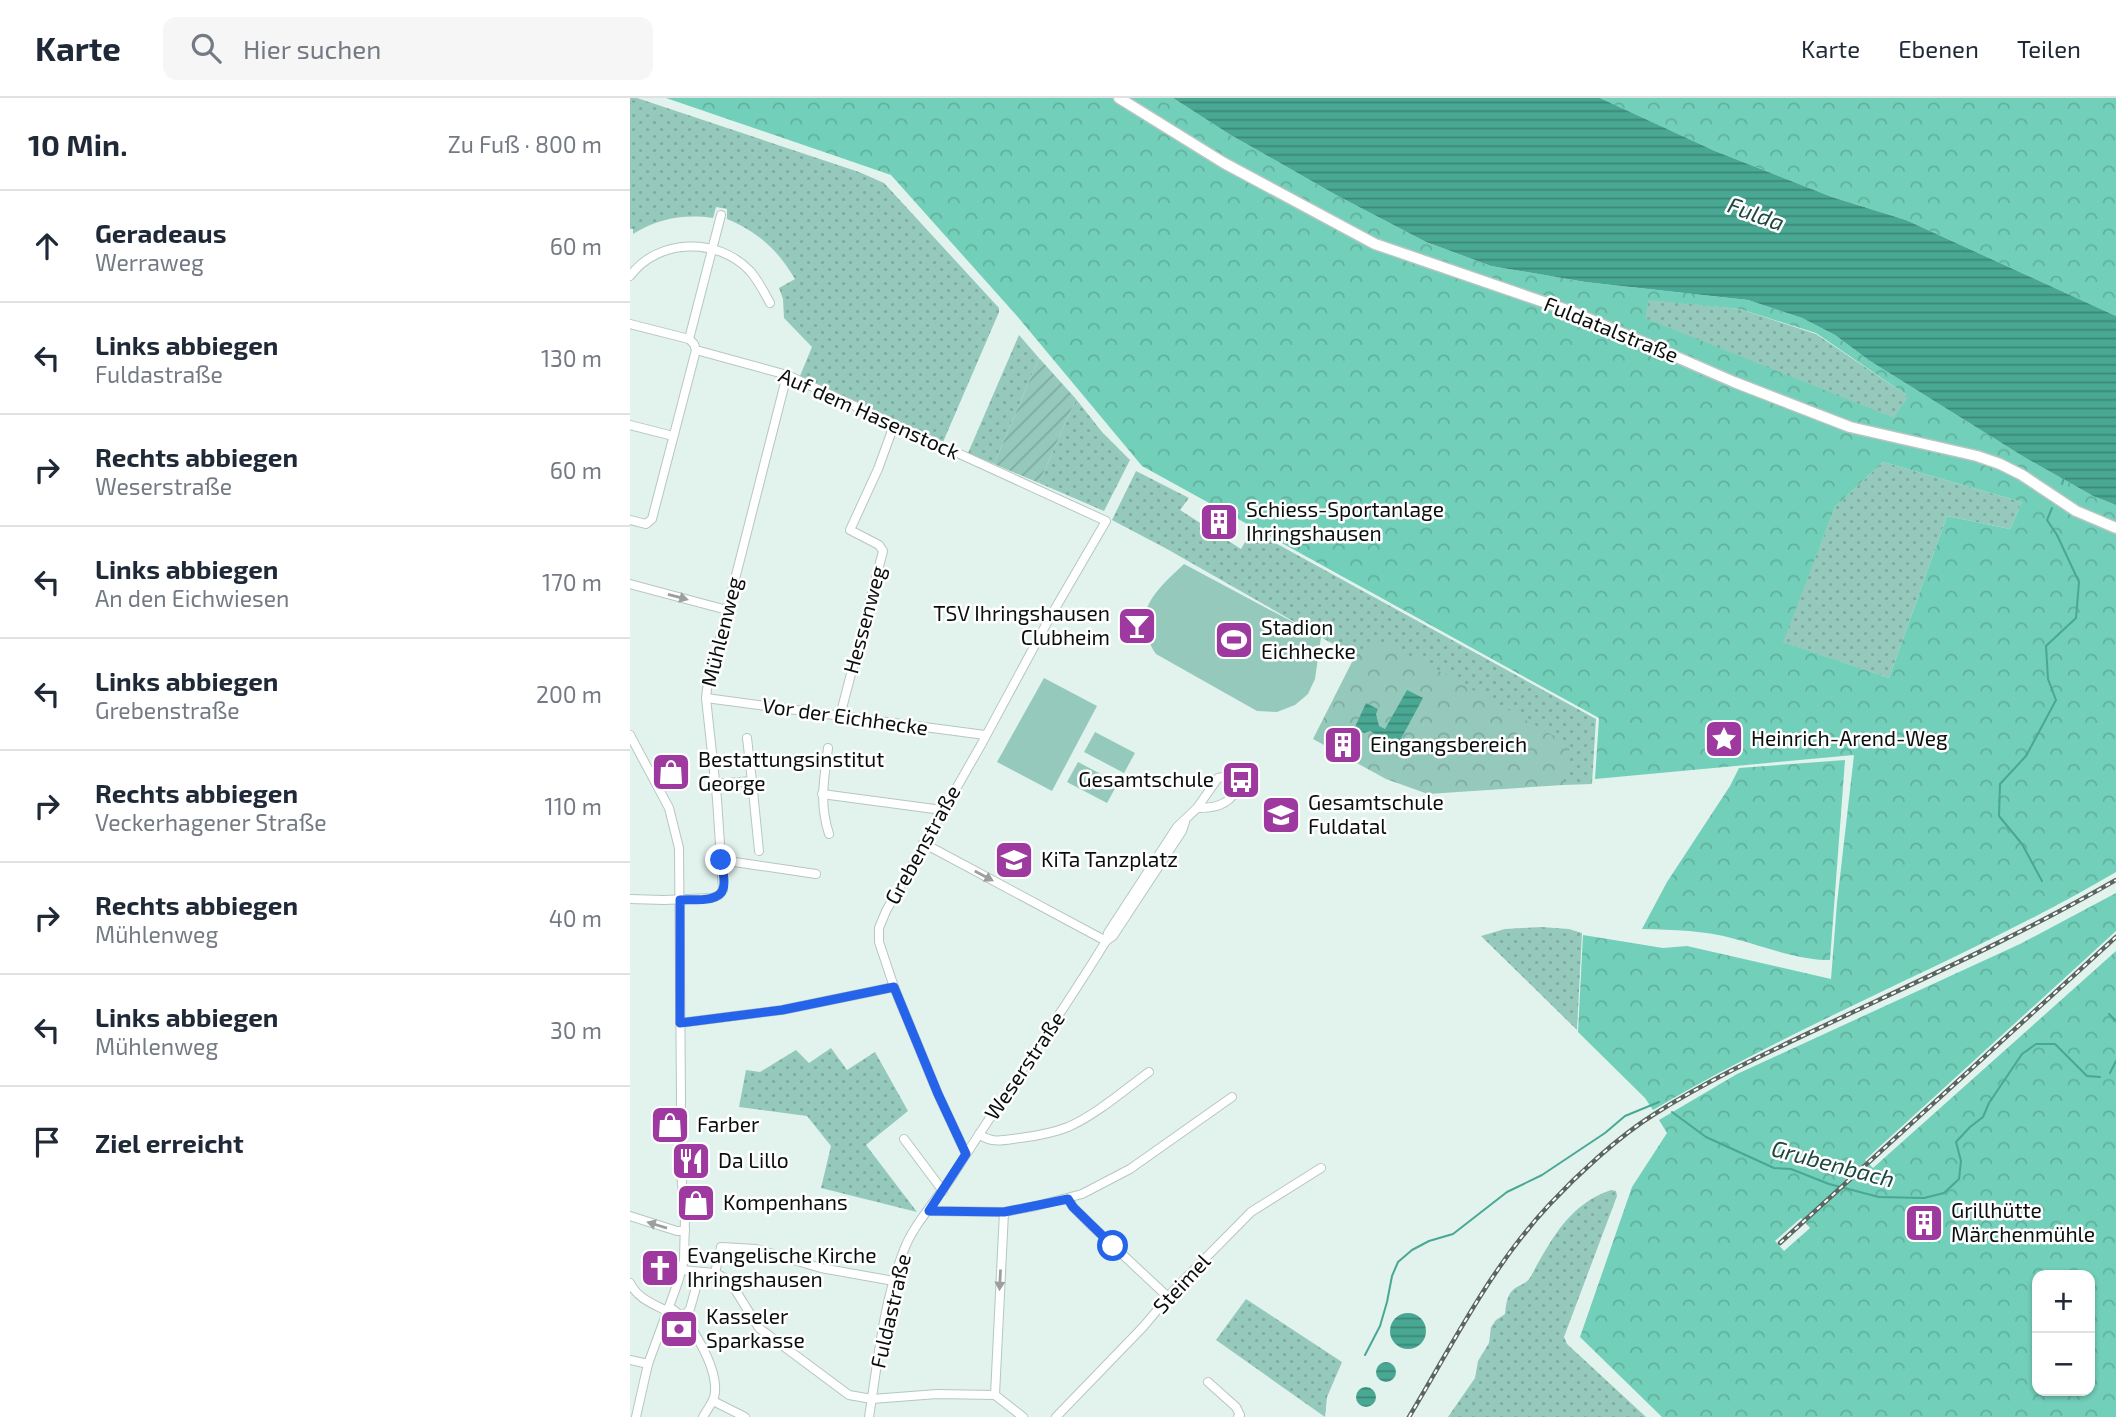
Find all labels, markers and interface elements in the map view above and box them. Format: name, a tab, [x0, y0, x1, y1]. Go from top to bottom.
search box	[163, 17, 653, 80]
text: Karte	[35, 28, 121, 68]
icon: search	[187, 29, 225, 67]
text: Hier suchen	[243, 33, 381, 64]
text: Karte	[1801, 34, 1860, 63]
text: Ebenen	[1898, 34, 1979, 63]
text: Teilen	[2017, 34, 2081, 63]
text: 10 Min.	[28, 126, 127, 162]
text: Zu Fuß · 800 m	[448, 130, 602, 158]
water label: Fulda	[1724, 190, 1788, 236]
text: Geradeaus	[95, 217, 227, 248]
icon: ahead	[28, 227, 66, 265]
text: 60 m	[550, 232, 602, 260]
text: Werraweg	[95, 248, 204, 276]
street label: Fuldatalstraße	[1541, 290, 1682, 367]
text: Links abbiegen	[95, 329, 279, 360]
icon: left	[28, 339, 66, 377]
text: 130 m	[541, 344, 602, 372]
text: Fuldastraße	[95, 360, 223, 388]
street label: Auf dem Hasenstock	[775, 362, 964, 464]
text: Rechts abbiegen	[95, 441, 298, 472]
icon: right	[28, 451, 66, 489]
text: 60 m	[550, 456, 602, 484]
text: Weserstraße	[95, 472, 232, 500]
place label: Schiess-Sportanlage Ihringshausen	[1246, 496, 1444, 545]
building icon: Schiess-Sportanlage Ihringshausen	[1198, 501, 1240, 543]
text: Links abbiegen	[95, 553, 279, 584]
icon: left	[28, 563, 66, 601]
street label: Hessenweg	[837, 563, 890, 676]
text: 170 m	[542, 568, 602, 596]
street label: Mühlenweg	[695, 574, 746, 689]
text: An den Eichwiesen	[95, 584, 289, 612]
one-way arrow	[668, 592, 690, 603]
place label: TSV Ihringshausen Clubheim	[933, 600, 1110, 649]
bar icon: TSV Ihringshausen Clubheim	[1116, 605, 1158, 647]
place label: Stadion Eichhecke	[1261, 614, 1356, 663]
sports icon: Stadion Eichhecke	[1213, 619, 1255, 661]
text: Links abbiegen	[95, 665, 279, 696]
icon: left	[28, 675, 66, 713]
text: 200 m	[536, 680, 602, 708]
street label: Vor der Eichhecke	[761, 691, 930, 740]
text: Grebenstraße	[95, 696, 240, 724]
place icon: Heinrich-Arend-Weg	[1703, 718, 1745, 760]
building icon: Eingangsbereich	[1322, 724, 1364, 766]
place label: Heinrich-Arend-Weg	[1751, 725, 1948, 750]
place label: Eingangsbereich	[1370, 731, 1527, 756]
place label: Bestattungsinstitut George	[698, 746, 884, 795]
shop icon: Bestattungsinstitut George	[650, 751, 692, 793]
bus stop icon: Gesamtschule	[1220, 759, 1262, 801]
place label: Gesamtschule	[1078, 766, 1214, 791]
text: Rechts abbiegen	[95, 777, 298, 808]
street label: Grebenstraße	[879, 780, 965, 908]
icon: right	[28, 787, 66, 825]
place label: Gesamtschule Fuldatal	[1308, 789, 1444, 838]
text: 110 m	[545, 792, 602, 820]
school or university icon: Gesamtschule Fuldatal	[1260, 794, 1302, 836]
text: Veckerhagener Straße	[95, 808, 327, 836]
school or university icon: KiTa Tanzplatz	[993, 839, 1035, 881]
route end	[705, 844, 736, 875]
place label: KiTa Tanzplatz	[1041, 846, 1178, 871]
one-way arrow	[974, 869, 994, 881]
text: Rechts abbiegen	[95, 889, 298, 920]
icon: right	[28, 899, 66, 937]
text: 40 m	[549, 904, 602, 932]
text: Mühlenweg	[95, 920, 218, 948]
text: Links abbiegen	[95, 1001, 279, 1032]
street label: Weserstraße	[978, 1006, 1069, 1124]
icon: left	[28, 1011, 66, 1049]
text: 30 m	[550, 1016, 602, 1044]
text: Mühlenweg	[95, 1032, 218, 1060]
shop icon: Farber	[649, 1104, 691, 1146]
place label: Farber	[697, 1111, 760, 1136]
icon: arrive	[28, 1123, 66, 1161]
text: Ziel erreicht	[95, 1127, 244, 1158]
water label: Grubenbach	[1769, 1133, 1898, 1193]
restaurant icon: Da Lillo	[670, 1140, 712, 1182]
place label: Da Lillo	[718, 1147, 789, 1172]
shop icon: Kompenhans	[675, 1182, 717, 1224]
place label: Kompenhans	[723, 1189, 848, 1214]
place label: Grillhütte Märchenmühle	[1951, 1197, 2095, 1246]
building icon: Grillhütte Märchenmühle	[1903, 1202, 1945, 1244]
one-way arrow	[647, 1220, 668, 1230]
route start	[1097, 1230, 1128, 1261]
place label: Evangelische Kirche Ihringshausen	[687, 1242, 876, 1291]
church icon: Evangelische Kirche Ihringshausen	[639, 1247, 681, 1289]
street label: Steimel	[1147, 1248, 1215, 1318]
street label: Fuldastraße	[864, 1251, 915, 1370]
one-way arrow	[994, 1269, 1005, 1291]
map controls	[2032, 1270, 2095, 1396]
button: +	[2032, 1270, 2095, 1333]
place label: Kasseler Sparkasse	[706, 1303, 805, 1352]
bank icon: Kasseler Sparkasse	[658, 1308, 700, 1350]
button: −	[2032, 1333, 2095, 1396]

